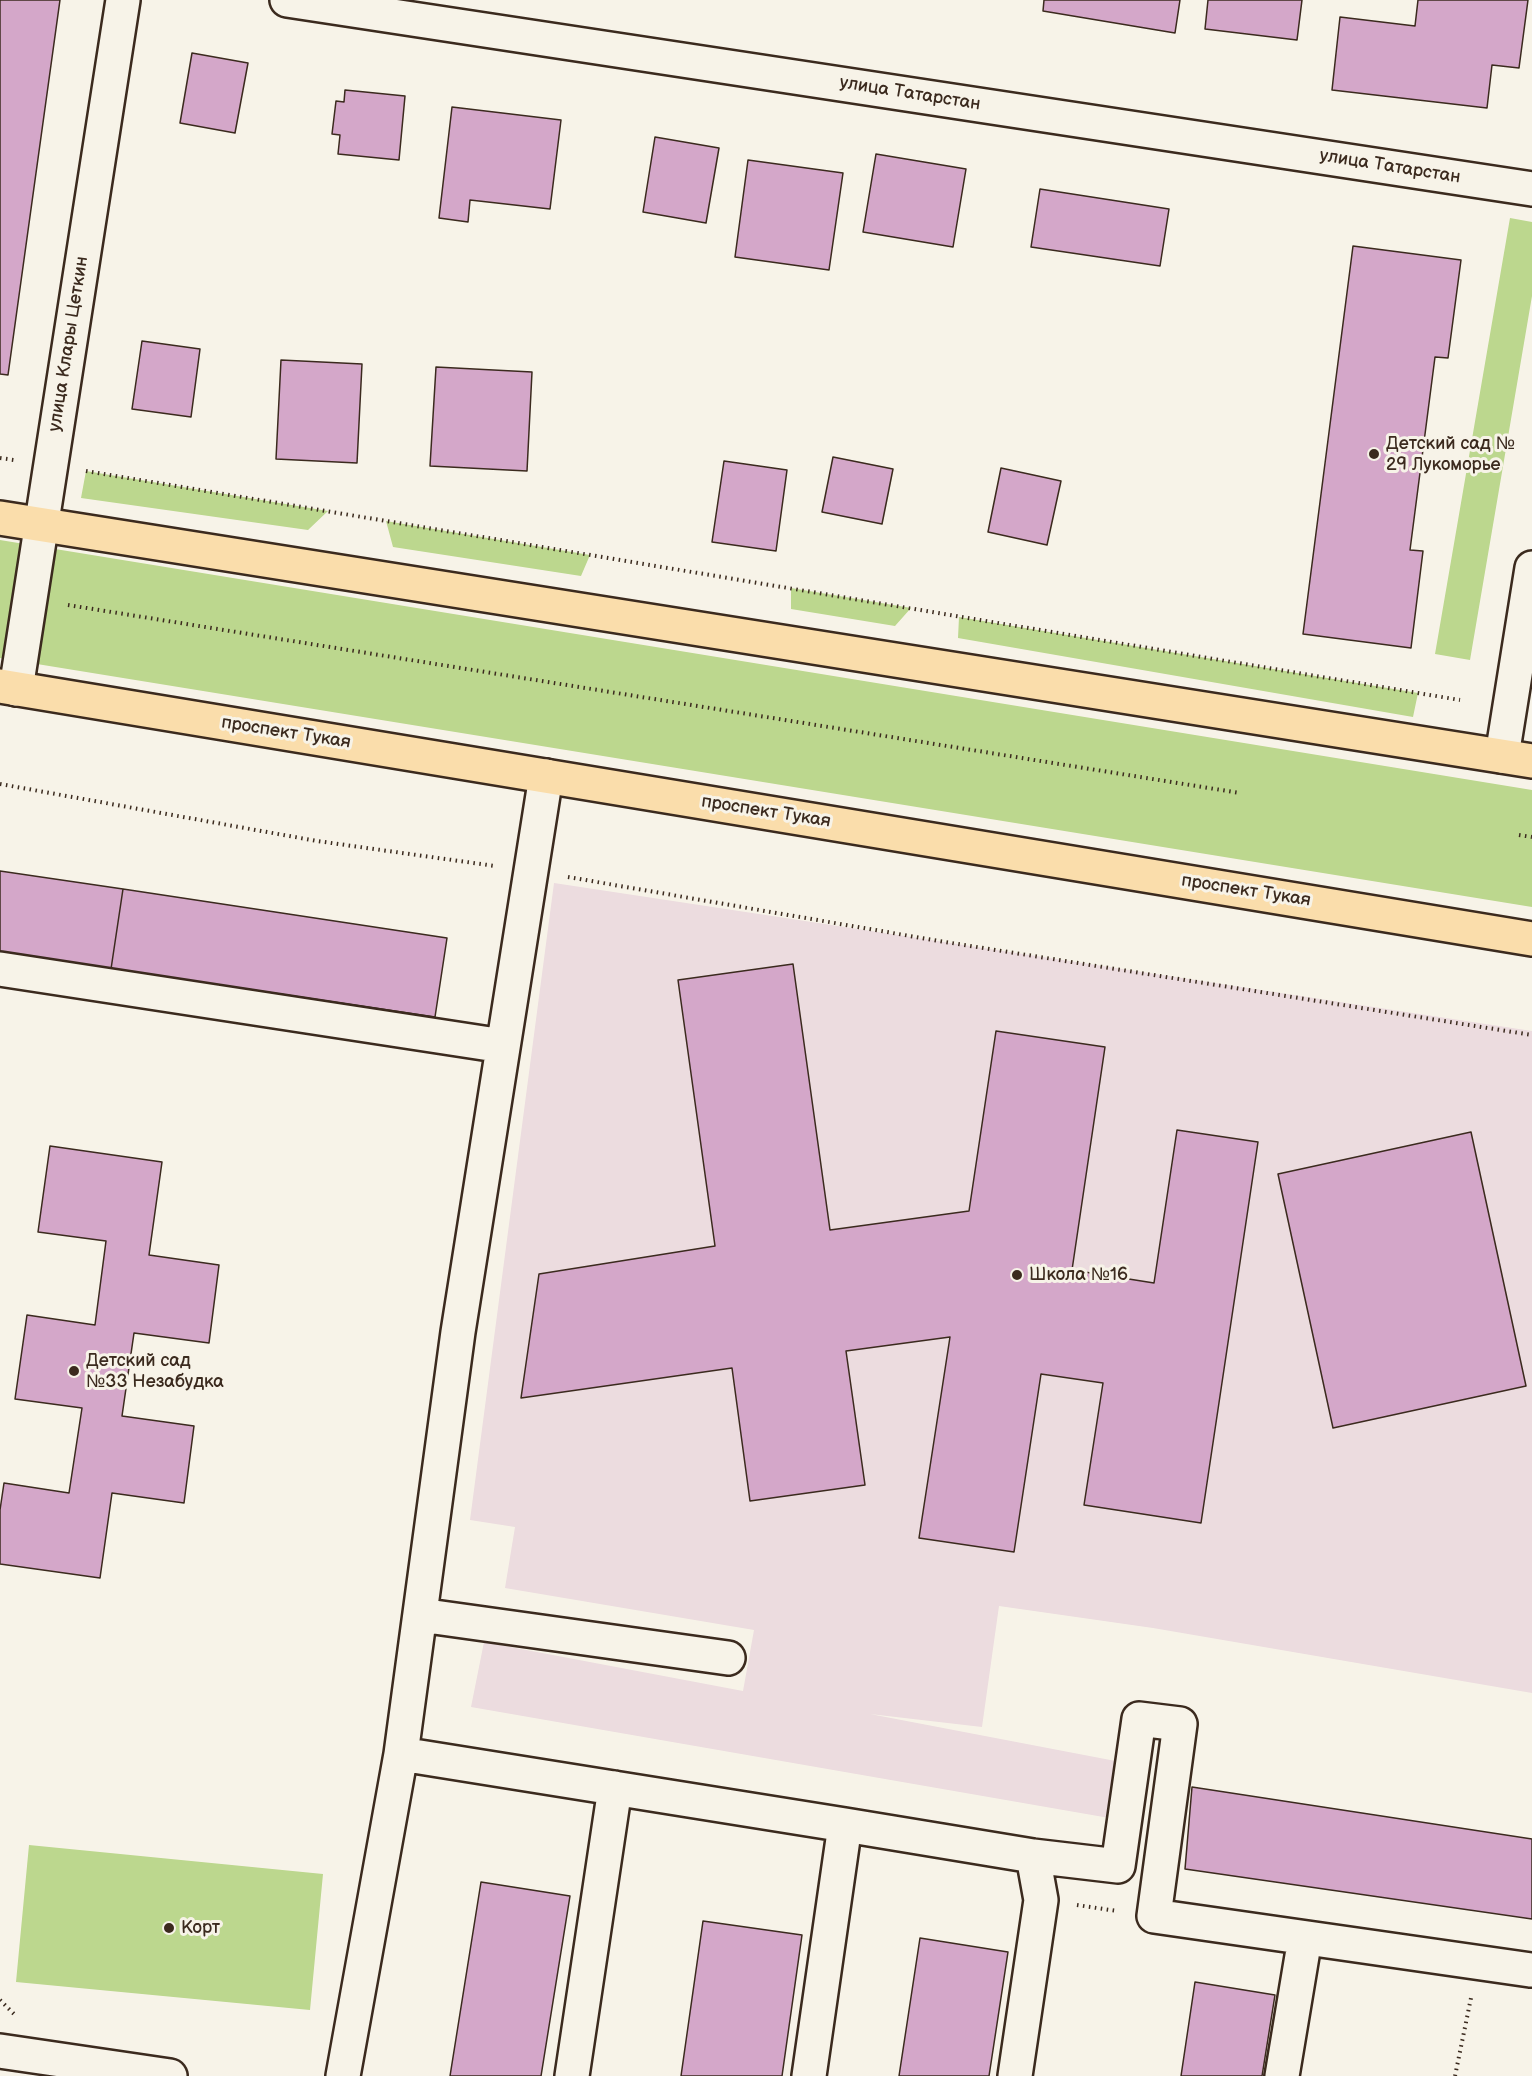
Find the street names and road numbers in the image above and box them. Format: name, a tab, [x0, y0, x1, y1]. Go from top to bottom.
street label: улица Татарстан	[838, 72, 982, 116]
street label: улица Татарстан	[1318, 145, 1462, 189]
street label: улица Клары Цеткин	[44, 255, 94, 433]
street label: проспект Тукая	[220, 712, 352, 754]
street label: проспект Тукая	[700, 791, 832, 833]
street label: проспект Тукая	[1180, 870, 1312, 912]

